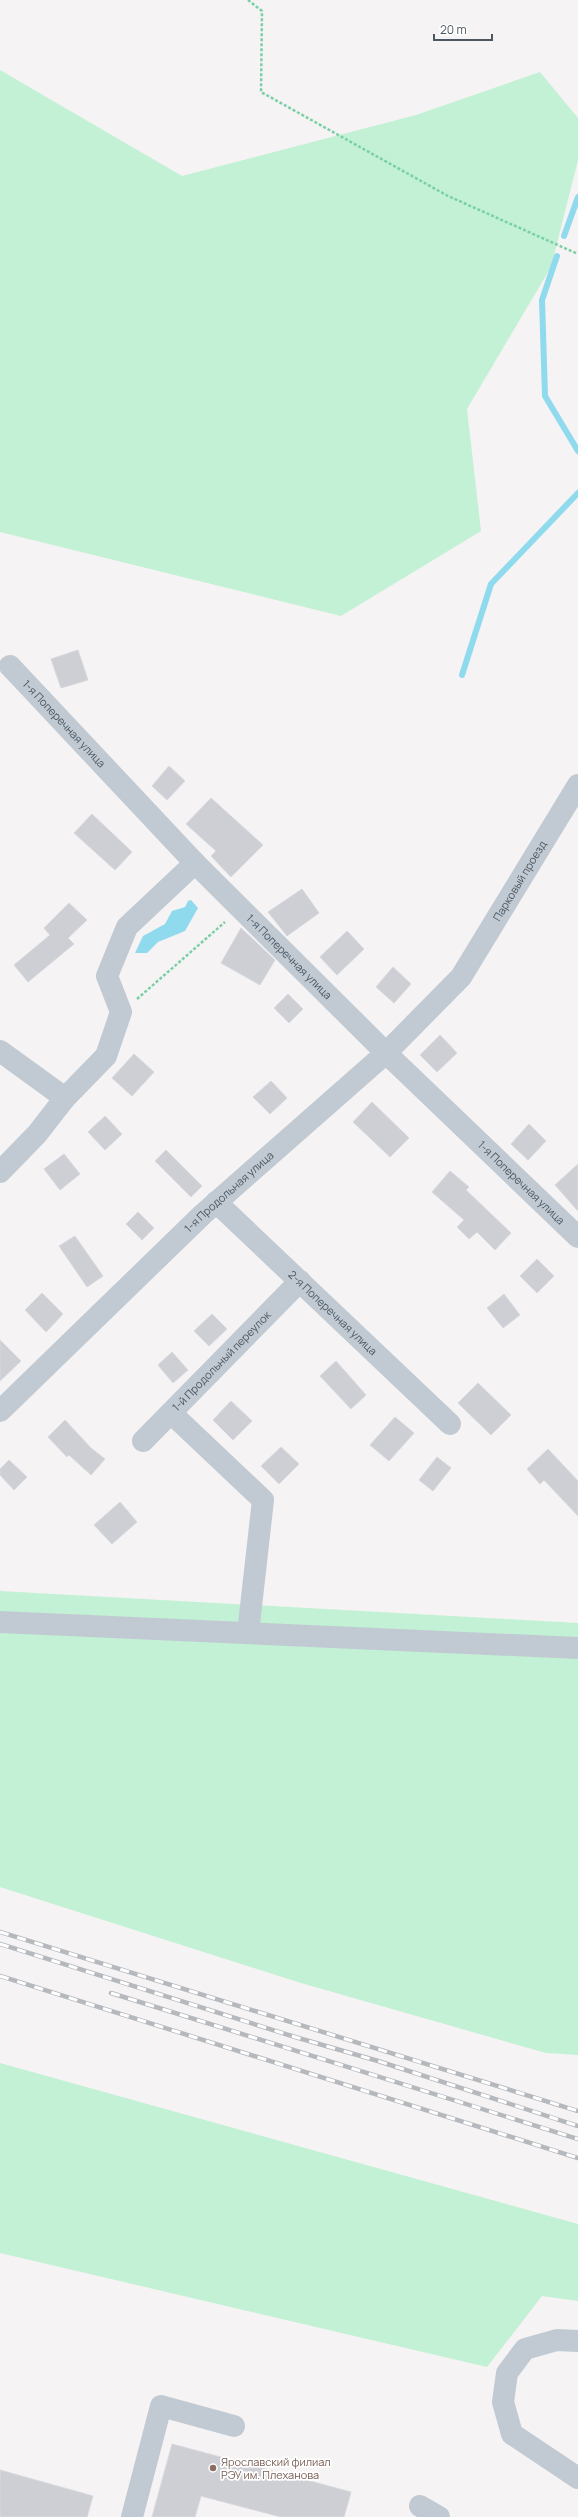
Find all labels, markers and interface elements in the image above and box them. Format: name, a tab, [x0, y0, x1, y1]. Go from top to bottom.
scale bar	[434, 16, 492, 42]
text: 20 m	[440, 21, 467, 38]
street label: 1-я Поперечная улица	[20, 676, 109, 770]
street label: Парковый проезд	[489, 837, 550, 924]
street label: 1-я Поперечная улица	[243, 910, 336, 1002]
street label: 1-я Поперечная улица	[475, 1137, 568, 1227]
street label: 1-я Продольная улица	[181, 1147, 276, 1235]
street label: 2-я Поперечная улица	[286, 1267, 381, 1358]
street label: 1-й Продольный переулок	[168, 1307, 274, 1414]
place label: Ярославский филиал РЭУ им. Плеханова	[221, 2454, 331, 2482]
marker: Ярославский филиал РЭУ им. Плеханова	[208, 2463, 218, 2473]

